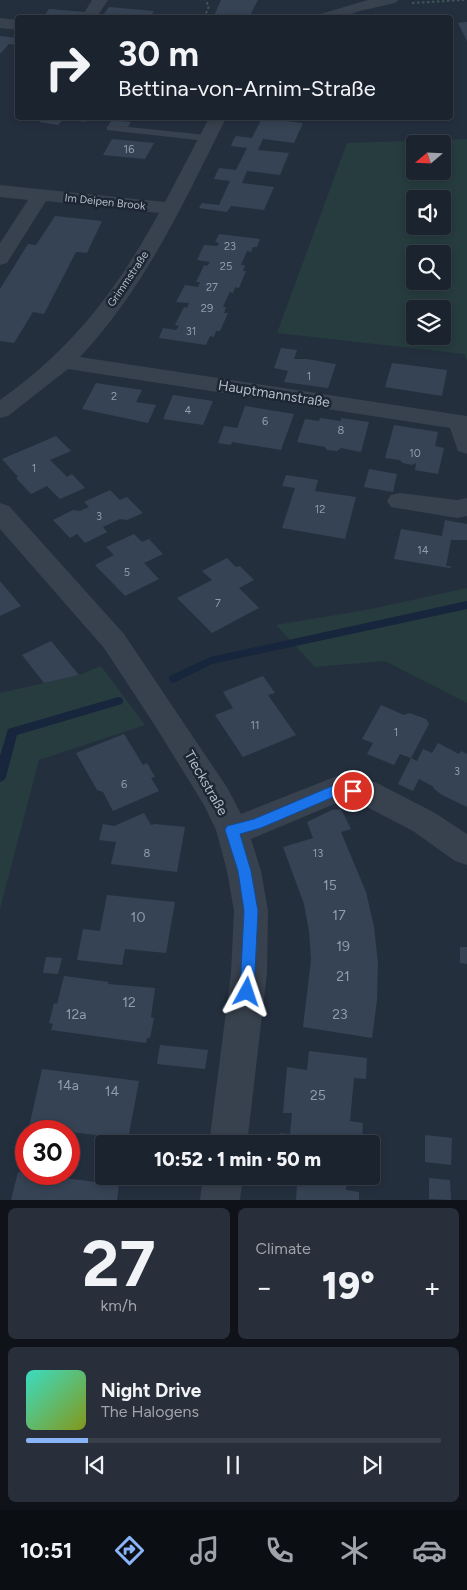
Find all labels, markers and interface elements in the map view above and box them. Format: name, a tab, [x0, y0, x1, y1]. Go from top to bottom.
text: 30 m	[118, 33, 199, 75]
icon: right	[35, 35, 100, 100]
text: Bettina-von-Arnim-Straße	[118, 75, 376, 102]
north arrow	[406, 135, 451, 180]
map controls	[406, 135, 451, 345]
house number: 16	[124, 143, 134, 156]
button: sound	[406, 190, 451, 235]
street label: Im Deipen Brook	[64, 191, 147, 213]
house number: 23	[224, 240, 236, 253]
button: search	[406, 245, 451, 290]
street label: Grimmstraße	[105, 249, 151, 309]
house number: 25	[220, 260, 232, 273]
house number: 27	[206, 281, 218, 294]
button: layers	[406, 300, 451, 345]
house number: 29	[201, 302, 213, 315]
house number: 31	[186, 325, 196, 338]
house number: 1	[307, 370, 311, 383]
street label: Hauptmannstraße	[217, 377, 331, 411]
house number: 2	[111, 390, 117, 403]
house number: 4	[185, 404, 192, 417]
house number: 6	[262, 415, 268, 428]
house number: 8	[338, 424, 345, 437]
house number: 10	[409, 447, 421, 460]
house number: 1	[32, 462, 36, 475]
house number: 12	[315, 503, 325, 516]
house number: 3	[96, 510, 102, 523]
house number: 14	[417, 544, 429, 557]
house number: 5	[124, 566, 130, 579]
house number: 7	[215, 597, 221, 610]
house number: 11	[250, 719, 260, 732]
house number: 1	[394, 726, 398, 739]
street label: Tieckstraße	[181, 747, 232, 819]
house number: 3	[454, 765, 460, 778]
pin	[332, 770, 374, 812]
icon: arrive	[339, 777, 367, 805]
house number: 6	[121, 778, 127, 791]
house number: 8	[144, 847, 151, 860]
house number: 13	[313, 847, 323, 860]
house number: 15	[323, 877, 337, 894]
house number: 17	[332, 907, 346, 924]
house number: 10	[131, 909, 145, 926]
house number: 19	[336, 938, 350, 955]
position arrow	[220, 965, 272, 1017]
house number: 21	[336, 968, 350, 985]
house number: 12	[122, 994, 136, 1011]
house number: 12a	[66, 1006, 86, 1023]
house number: 23	[332, 1006, 348, 1023]
house number: 14a	[57, 1077, 79, 1094]
house number: 14	[105, 1083, 120, 1100]
house number: 25	[310, 1087, 326, 1104]
speed limit sign: 30	[15, 1120, 80, 1185]
text: 10:52 · 1 min · 50 m	[154, 1148, 321, 1171]
text: 27	[82, 1224, 156, 1302]
text: Climate	[256, 1239, 311, 1258]
text: 19°	[322, 1263, 375, 1309]
text: −	[256, 1270, 273, 1304]
text: +	[424, 1270, 441, 1304]
text: km/h	[100, 1296, 137, 1315]
text: Night Drive	[101, 1379, 201, 1402]
text: The Halogens	[101, 1402, 199, 1421]
icon: previous	[81, 1451, 109, 1479]
icon: pause	[219, 1451, 247, 1479]
icon: next	[358, 1451, 386, 1479]
icon: directions	[112, 1533, 147, 1568]
icon: music	[187, 1533, 222, 1568]
icon: phone	[262, 1533, 297, 1568]
icon: climate	[337, 1533, 372, 1568]
icon: car	[412, 1533, 447, 1568]
text: 10:51	[20, 1537, 72, 1564]

